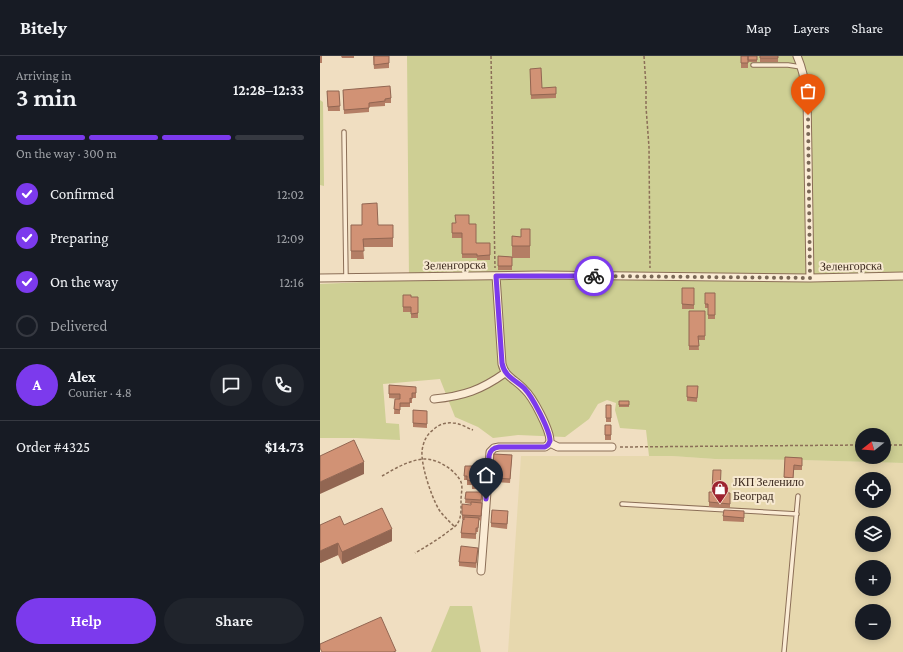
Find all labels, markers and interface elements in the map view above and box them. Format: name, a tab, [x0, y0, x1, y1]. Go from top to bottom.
text: Bitely	[20, 17, 67, 38]
text: Map	[746, 20, 771, 36]
text: Layers	[793, 20, 830, 36]
text: Share	[852, 20, 883, 36]
text: Arriving in	[16, 68, 72, 83]
pin	[791, 74, 825, 115]
icon: bag	[797, 80, 819, 102]
text: 12:28–12:33	[233, 82, 304, 98]
text: 3 min	[16, 83, 77, 112]
text: On the way · 300 m	[16, 146, 117, 161]
icon: check	[16, 183, 38, 205]
text: Confirmed	[50, 186, 114, 202]
text: 12:02	[277, 187, 304, 202]
icon: check	[16, 227, 38, 249]
text: Preparing	[50, 230, 109, 246]
text: 12:09	[277, 231, 304, 246]
courier	[574, 256, 614, 296]
street label: Зеленгорска	[424, 257, 487, 273]
street label: Зеленгорска	[820, 258, 883, 274]
icon: bike	[583, 265, 605, 287]
icon: check	[16, 271, 38, 293]
text: On the way	[50, 274, 118, 290]
text: 12:16	[280, 275, 304, 290]
text: Delivered	[50, 318, 107, 334]
button: chat	[210, 364, 252, 406]
button: phone	[262, 364, 304, 406]
text: Alex	[68, 369, 96, 385]
text: A	[33, 377, 41, 393]
text: Courier · 4.8	[68, 385, 132, 400]
north arrow	[855, 428, 891, 464]
map controls	[855, 428, 891, 640]
text: Order #4325	[16, 439, 90, 455]
text: $14.73	[265, 439, 304, 455]
pin	[469, 458, 503, 499]
icon: home	[475, 464, 497, 486]
button: locate	[855, 472, 891, 508]
place label: ЈКП Зеленило Београд	[733, 475, 804, 503]
shop icon: ЈКП Зеленило Београд	[710, 479, 730, 504]
button: layers	[855, 516, 891, 552]
button: +	[855, 560, 891, 596]
button: Help	[16, 598, 156, 644]
button: Share	[164, 598, 304, 644]
button: −	[855, 604, 891, 640]

